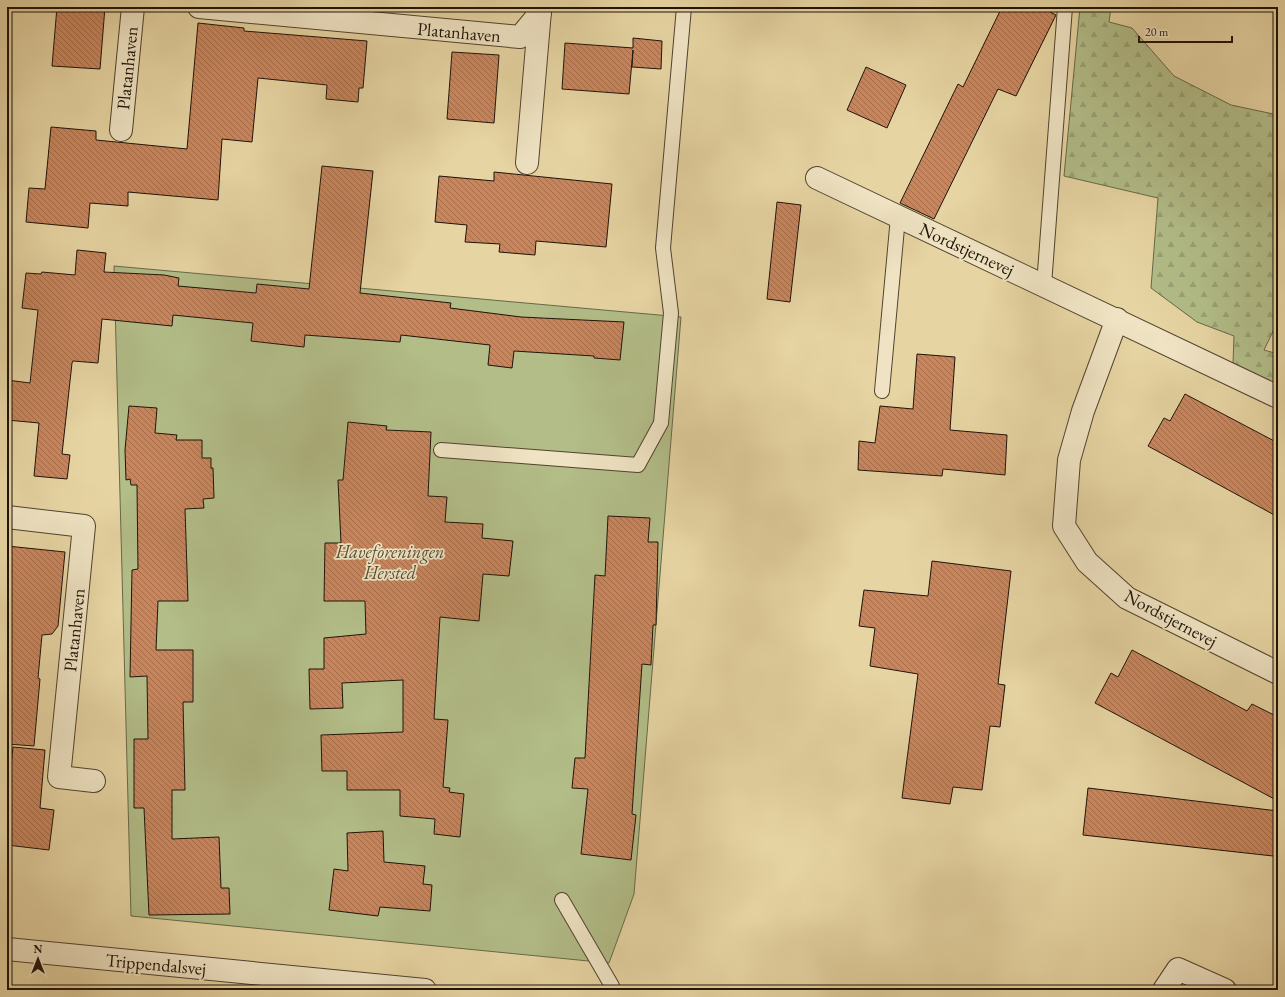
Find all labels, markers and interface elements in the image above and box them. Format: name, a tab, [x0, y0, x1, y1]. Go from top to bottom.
street label: Platanhaven	[416, 17, 502, 47]
scale bar	[1139, 18, 1232, 44]
text: 20 m	[1145, 24, 1169, 40]
street label: Platanhaven	[111, 25, 143, 111]
street label: Nordstjernevej	[916, 217, 1018, 281]
park label: Haveforeningen Hersted	[335, 540, 444, 584]
street label: Nordstjernevej	[1121, 584, 1221, 652]
street label: Platanhaven	[58, 587, 90, 673]
north arrow	[18, 939, 58, 979]
text: N	[34, 942, 43, 956]
street label: Trippendalsvej	[105, 948, 207, 980]

